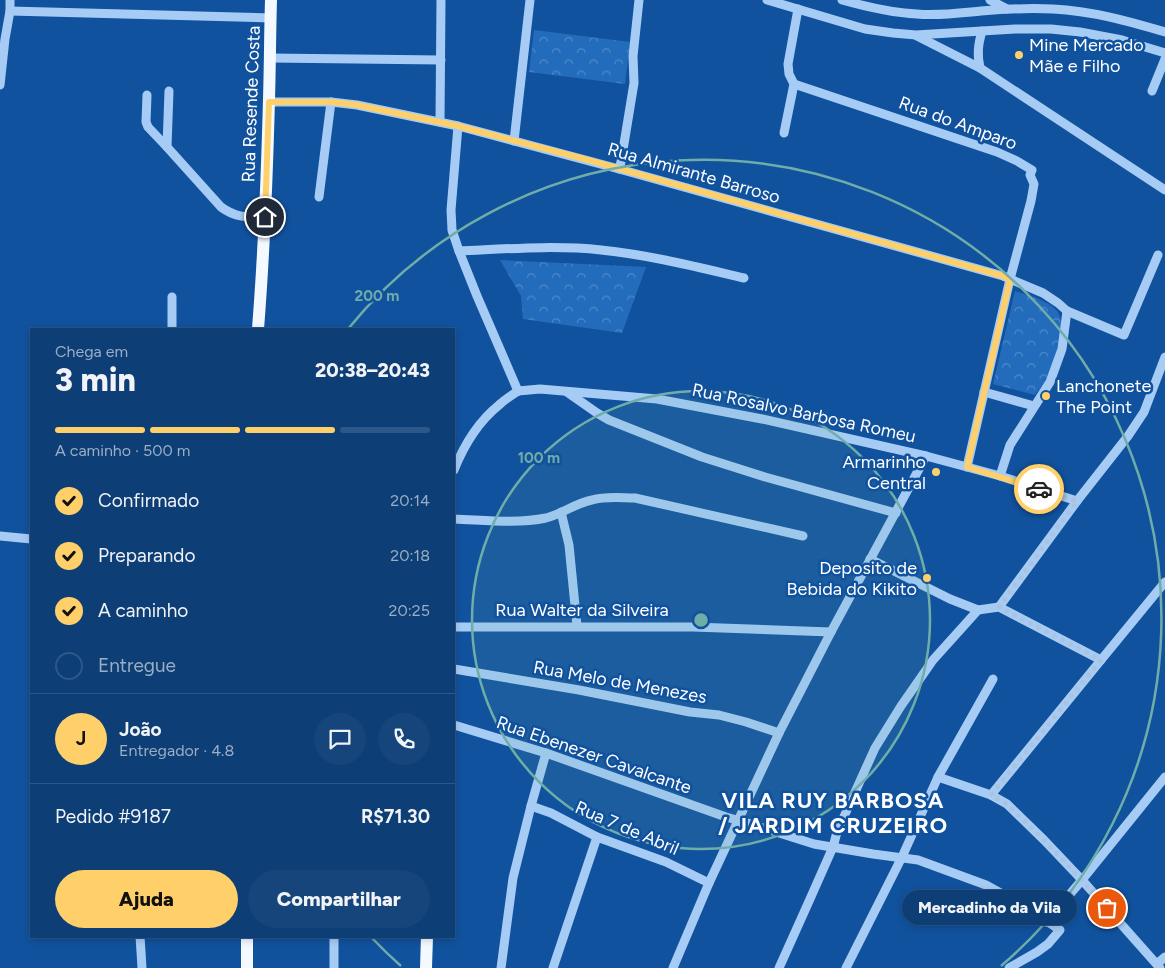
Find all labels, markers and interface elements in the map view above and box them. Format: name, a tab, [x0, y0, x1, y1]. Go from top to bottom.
street label: Rua Resende Costa	[237, 25, 265, 183]
place label: Mine Mercado Mãe e Filho	[1029, 34, 1144, 77]
marker: Mine Mercado Mãe e Filho	[1013, 49, 1025, 61]
street label: Rua do Amparo	[896, 91, 1020, 155]
street label: Rua Almirante Barroso	[605, 138, 783, 208]
pin	[244, 196, 286, 238]
icon: home	[251, 203, 279, 231]
text: 200 m	[355, 287, 399, 305]
text: Chega em	[55, 342, 128, 361]
text: 20:38–20:43	[315, 359, 430, 382]
text: 3 min	[55, 361, 136, 399]
place label: Lanchonete The Point	[1056, 375, 1151, 418]
street label: Rua Rosalvo Barbosa Romeu	[690, 378, 918, 448]
marker: Lanchonete The Point	[1040, 390, 1052, 402]
text: A caminho · 500 m	[55, 441, 190, 460]
text: 100 m	[518, 449, 560, 467]
place label: Armarinho Central	[842, 451, 926, 494]
courier	[1014, 464, 1064, 514]
marker: Armarinho Central	[930, 466, 942, 478]
icon: car	[1025, 475, 1053, 503]
icon: check	[55, 487, 83, 515]
text: Confirmado	[98, 489, 199, 512]
text: 20:14	[390, 491, 430, 510]
icon: check	[55, 542, 83, 570]
text: Preparando	[98, 544, 196, 567]
text: 20:18	[390, 546, 430, 565]
place label: Deposito de Bebida do Kikito	[787, 557, 917, 600]
marker: Deposito de Bebida do Kikito	[921, 572, 933, 584]
icon: check	[55, 597, 83, 625]
text: A caminho	[98, 599, 188, 622]
street label: Rua Walter da Silveira	[495, 599, 669, 621]
text: 20:25	[389, 601, 430, 620]
centre of rings	[692, 611, 710, 629]
text: Entregue	[98, 654, 176, 677]
street label: Rua Melo de Menezes	[532, 656, 708, 708]
street label: Rua Ebenezer Cavalcante	[494, 711, 695, 799]
button: chat	[314, 713, 366, 765]
button: phone	[378, 713, 430, 765]
text: João	[119, 718, 162, 741]
text: J	[76, 727, 86, 750]
text: Entregador · 4.8	[119, 741, 234, 760]
district label: VILA RUY BARBOSA / JARDIM CRUZEIRO	[718, 787, 948, 839]
street label: Rua 7 de Abril	[572, 796, 682, 860]
text: Pedido #9187	[55, 805, 171, 828]
text: R$71.30	[361, 805, 430, 828]
button: Ajuda	[55, 870, 238, 928]
button: Compartilhar	[248, 870, 430, 928]
pin	[1086, 887, 1128, 929]
callout: Mercadinho da Vila	[902, 890, 1077, 926]
icon: bag	[1093, 894, 1121, 922]
text: Mercadinho da Vila	[918, 898, 1061, 917]

